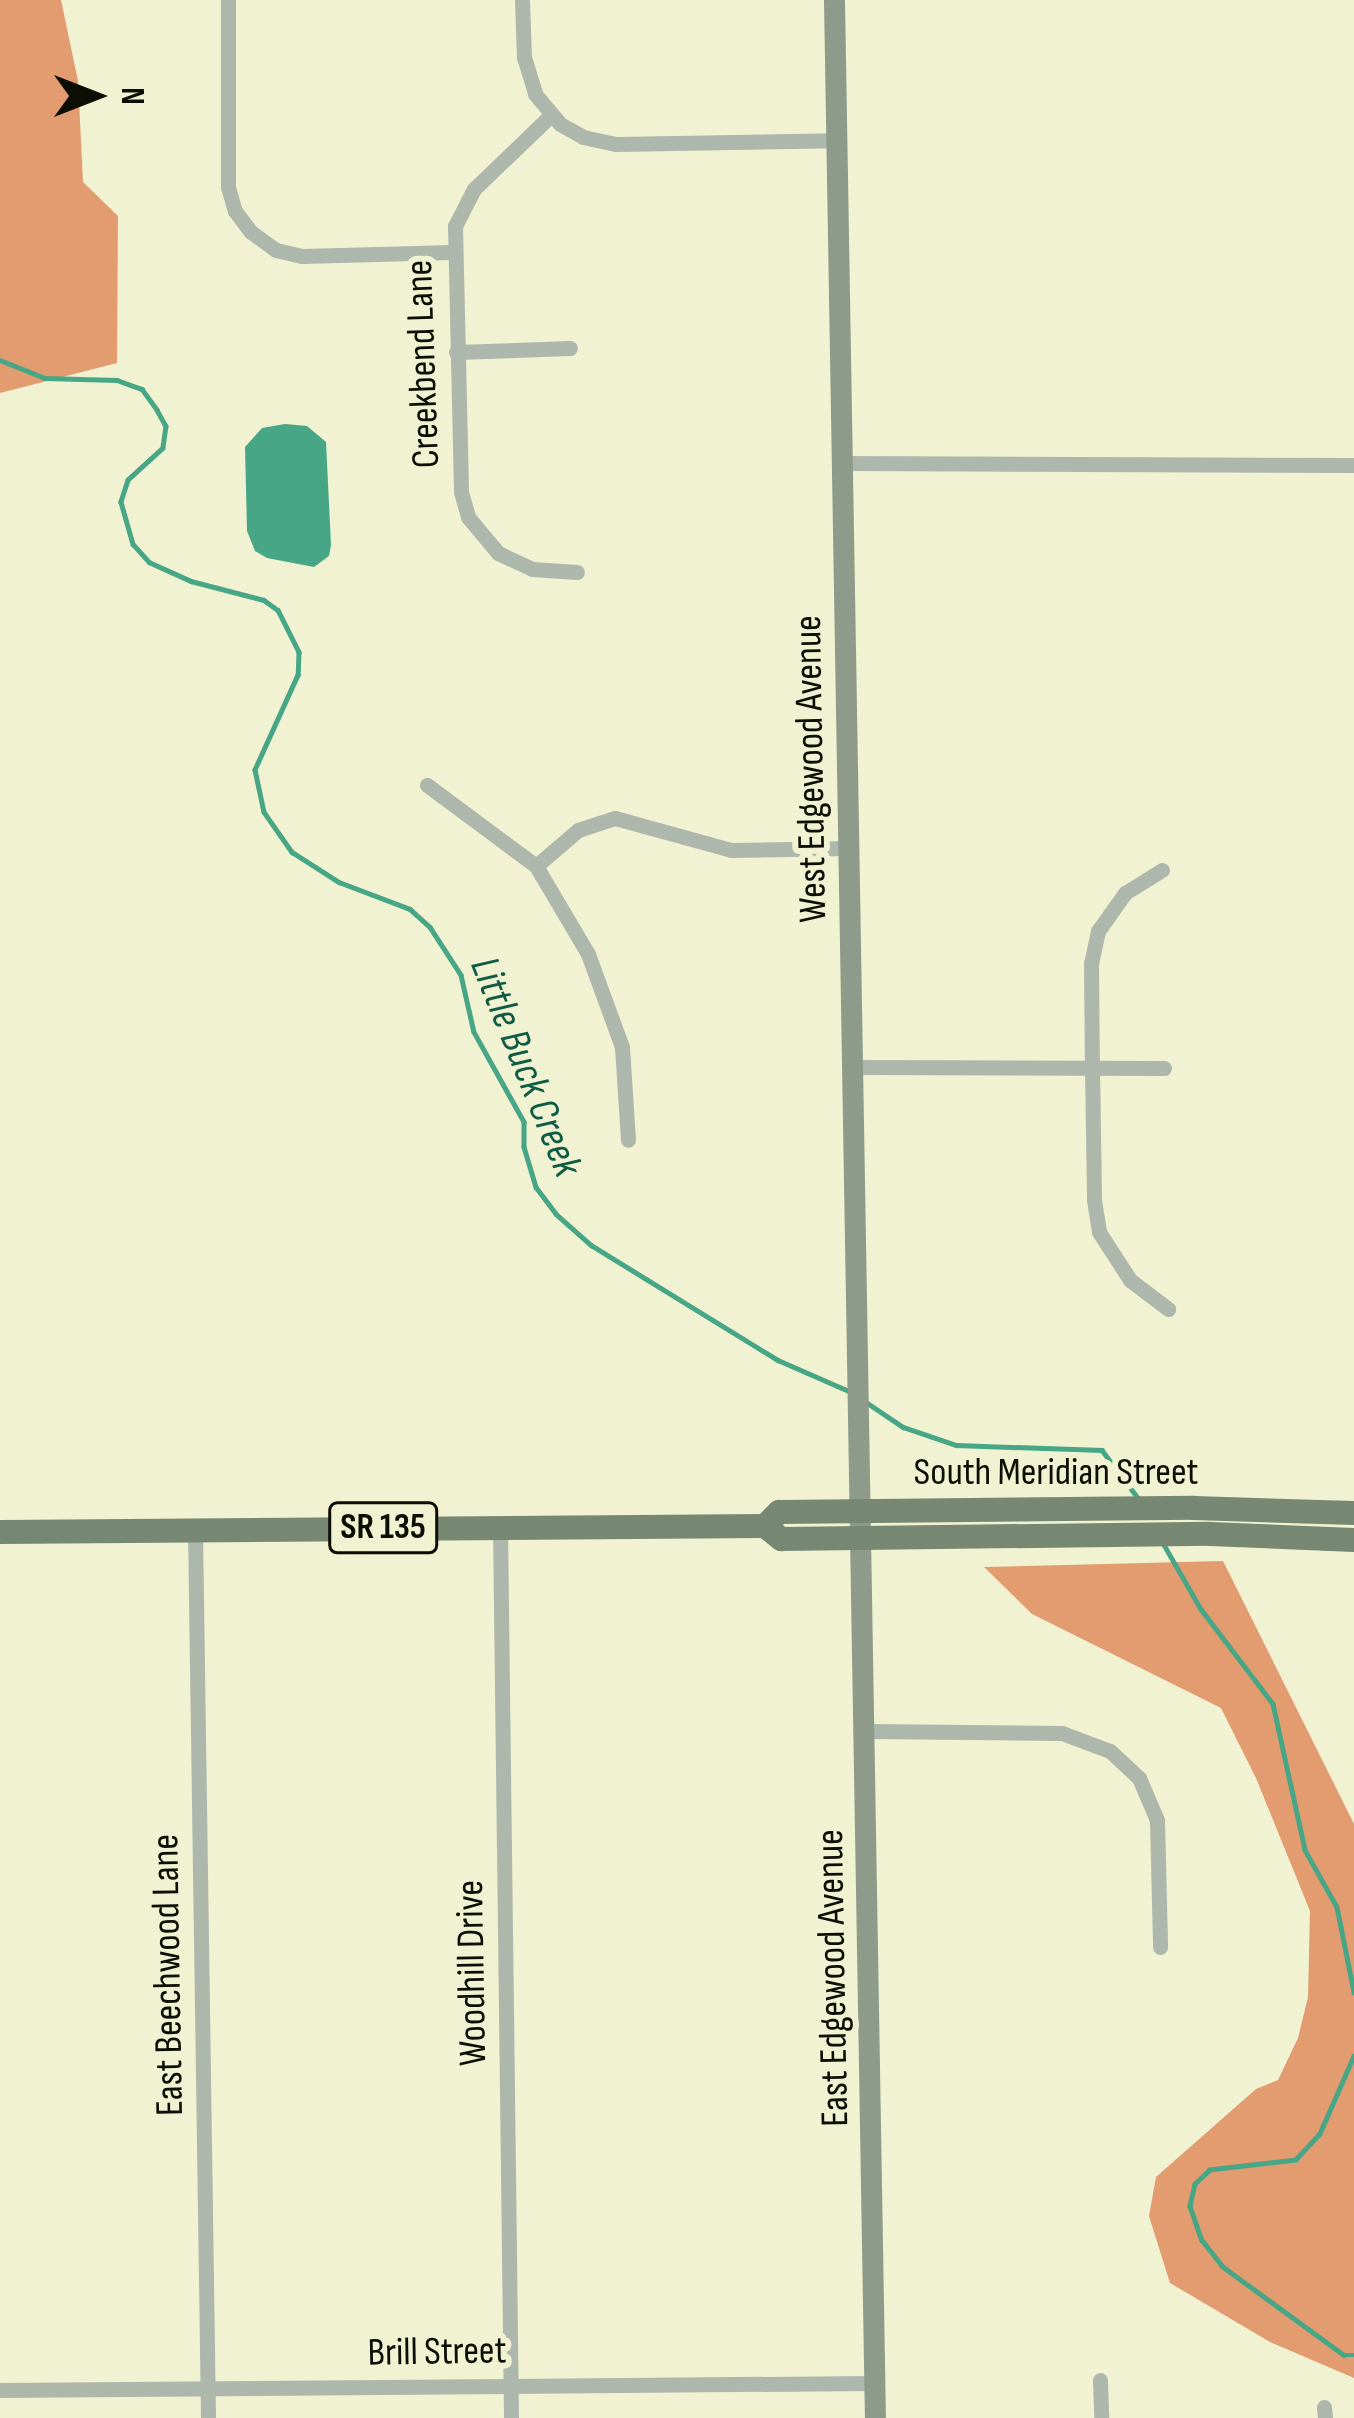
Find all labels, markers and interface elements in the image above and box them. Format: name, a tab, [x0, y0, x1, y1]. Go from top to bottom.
north arrow	[36, 36, 156, 156]
text: N	[112, 87, 152, 105]
street label: Creekbend Lane	[397, 259, 451, 469]
street label: West Edgewood Avenue	[786, 615, 838, 923]
water label: Little Buck Creek	[458, 950, 592, 1184]
street label: South Meridian Street	[914, 1450, 1198, 1496]
road number: SR 135	[326, 1498, 440, 1558]
street label: East Edgewood Avenue	[808, 1829, 860, 2127]
street label: East Beechwood Lane	[143, 1834, 195, 2116]
street label: Woodhill Drive	[448, 1880, 498, 2066]
street label: Brill Street	[367, 2328, 507, 2378]

